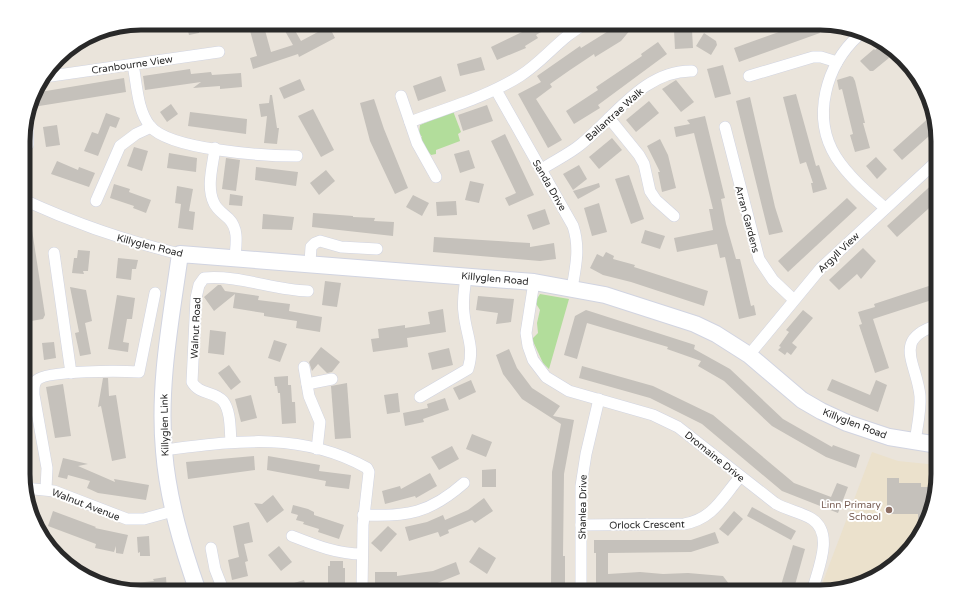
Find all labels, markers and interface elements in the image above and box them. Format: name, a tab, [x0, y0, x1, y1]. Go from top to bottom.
street label: Cranbourne View	[91, 53, 174, 77]
street label: Ballantrae Walk	[583, 85, 647, 144]
street label: Sanda Drive	[530, 158, 569, 213]
street label: Arran Gardens	[732, 184, 762, 254]
street label: Argyll View	[815, 230, 862, 276]
street label: Killyglen Road	[115, 232, 184, 260]
street label: Killyglen Road	[461, 270, 529, 288]
street label: Walnut Road	[188, 297, 204, 359]
street label: Killyglen Link	[158, 393, 172, 456]
street label: Killyglen Road	[821, 406, 888, 442]
street label: Dromaine Drive	[682, 429, 747, 485]
street label: Shanlea Drive	[576, 474, 590, 540]
street label: Walnut Avenue	[50, 486, 122, 524]
place label: Linn Primary School	[821, 499, 882, 523]
marker: Linn Primary School	[884, 505, 894, 515]
street label: Orlock Crescent	[609, 518, 685, 532]

